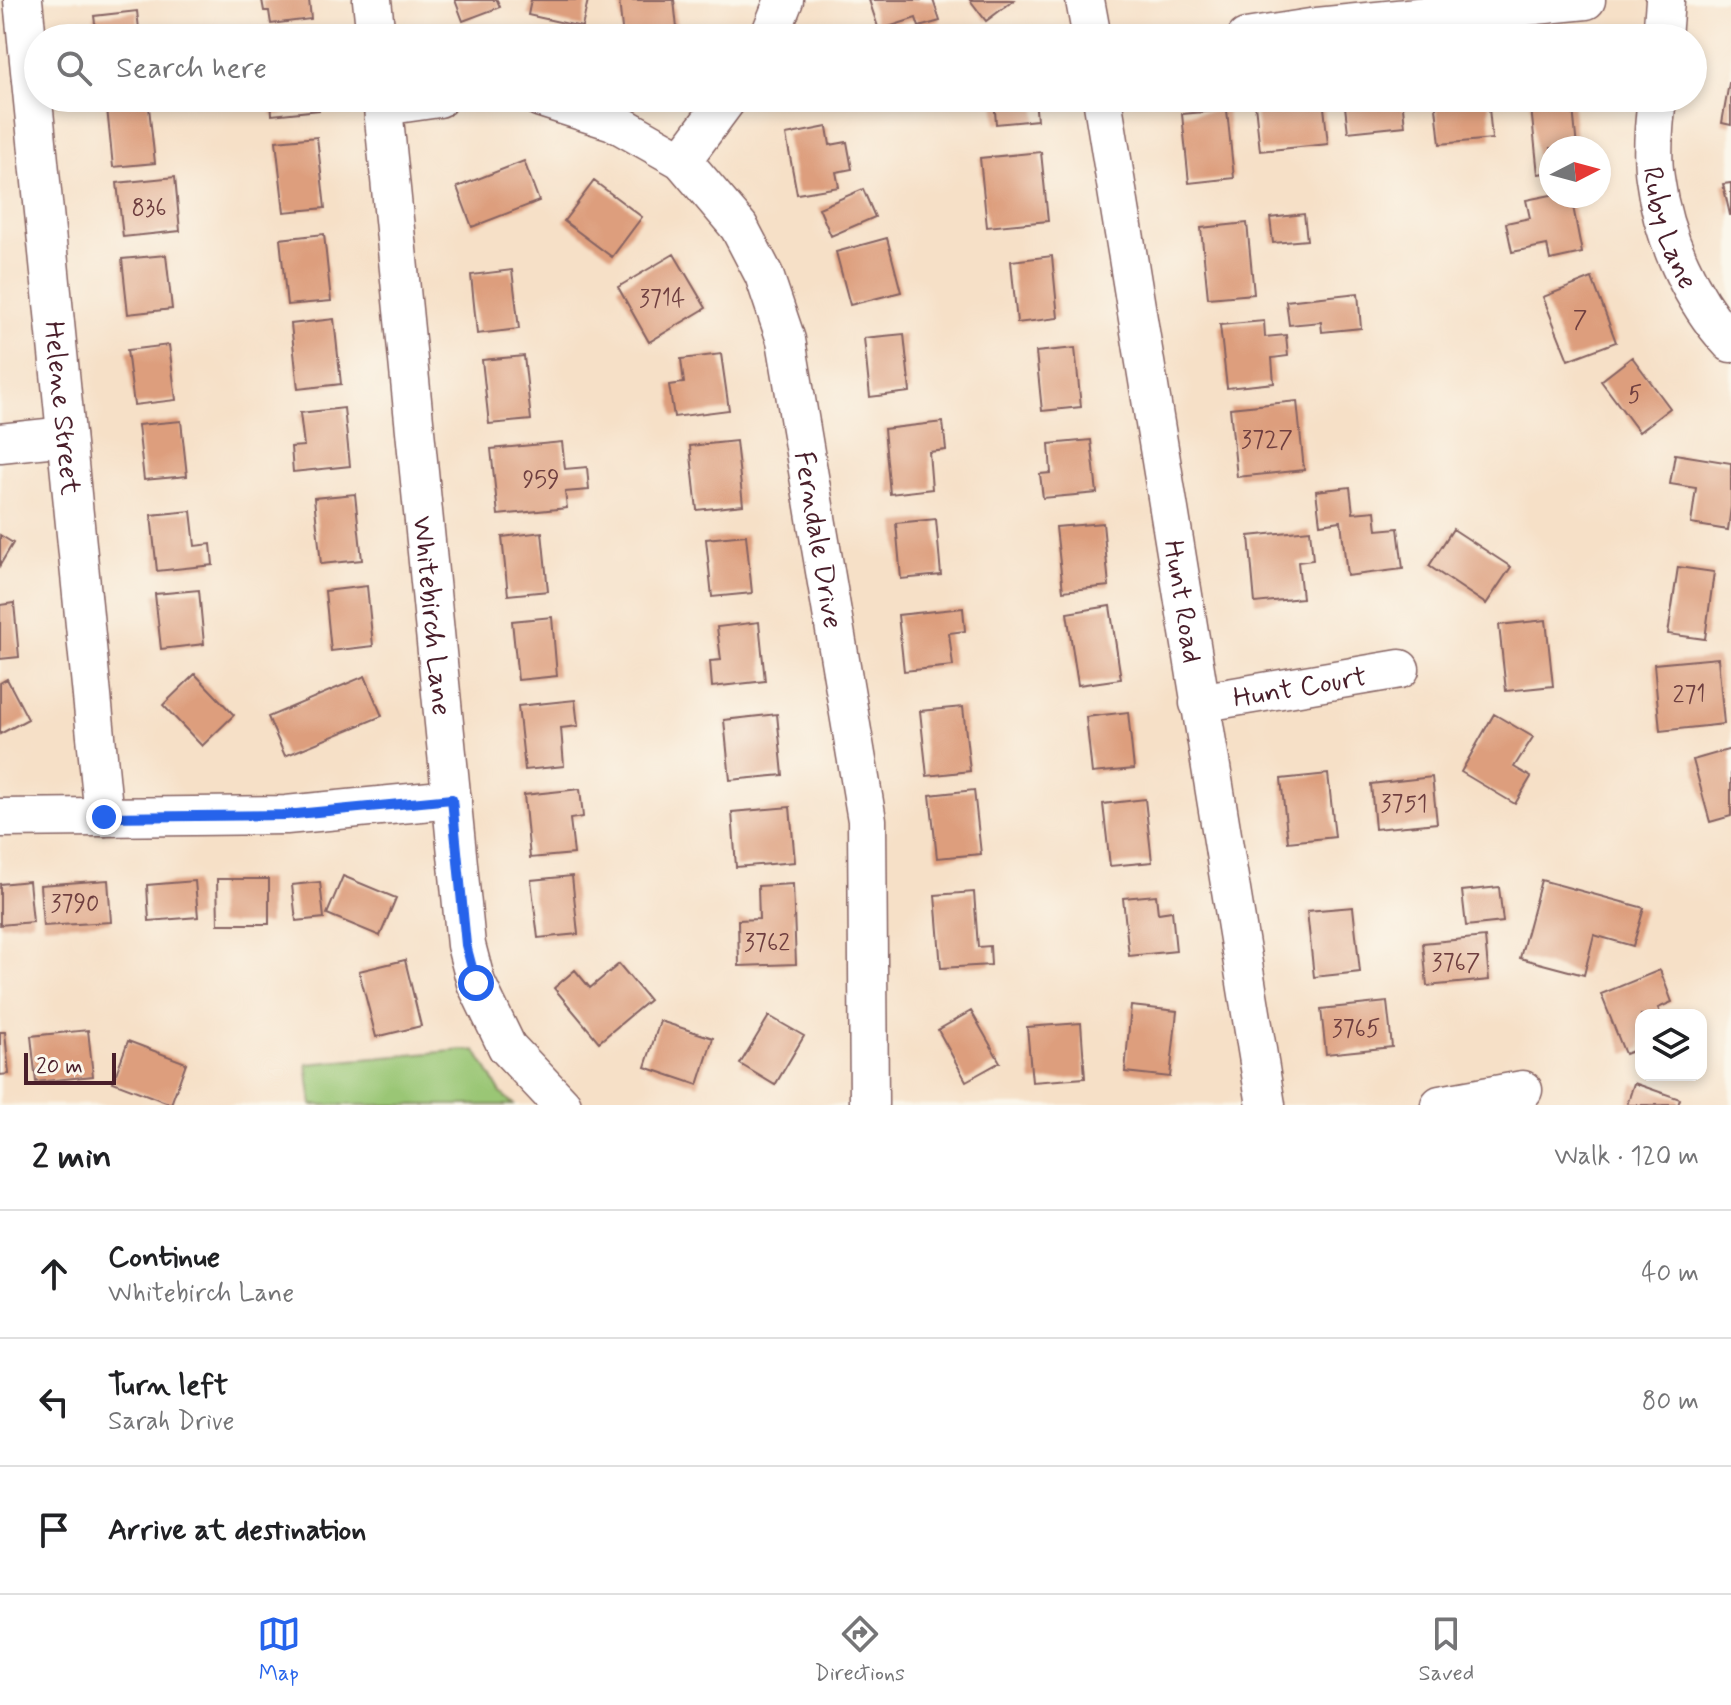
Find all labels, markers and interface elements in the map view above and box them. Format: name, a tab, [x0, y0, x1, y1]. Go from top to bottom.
search box	[24, 24, 1707, 112]
icon: search	[52, 46, 96, 90]
text: Search here	[116, 49, 267, 88]
north arrow	[1539, 136, 1611, 208]
street label: Ruby Lane	[1633, 165, 1705, 296]
house number: 836	[132, 193, 167, 224]
house number: 3714	[639, 284, 685, 315]
house number: 7	[1573, 305, 1587, 336]
street label: Helene Street	[34, 319, 88, 498]
house number: 5	[1628, 380, 1642, 411]
house number: 3727	[1241, 425, 1293, 456]
street label: Ferndale Drive	[784, 449, 850, 631]
house number: 959	[522, 465, 560, 496]
street label: Whitebirch Lane	[403, 514, 459, 717]
street label: Hunt Road	[1153, 538, 1210, 666]
street label: Hunt Court	[1230, 659, 1370, 718]
house number: 271	[1672, 680, 1706, 711]
house number: 3751	[1381, 789, 1428, 820]
route end	[86, 799, 122, 835]
house number: 3790	[51, 889, 99, 920]
house number: 3762	[744, 928, 790, 959]
house number: 3767	[1432, 948, 1480, 979]
route start	[458, 965, 494, 1001]
map controls	[1635, 1009, 1707, 1081]
button: layers	[1635, 1009, 1707, 1081]
house number: 3765	[1332, 1014, 1380, 1045]
scale bar	[24, 1049, 116, 1085]
text: 20 m	[36, 1053, 83, 1081]
text: 2 min	[32, 1135, 112, 1180]
text: Walk · 120 m	[1554, 1140, 1699, 1174]
text: Continue	[108, 1238, 220, 1277]
icon: ahead	[32, 1252, 76, 1296]
text: 40 m	[1641, 1257, 1699, 1291]
text: Whitebirch Lane	[108, 1277, 294, 1311]
text: Turn left	[108, 1366, 228, 1405]
icon: left	[32, 1380, 76, 1424]
text: 80 m	[1642, 1385, 1699, 1419]
text: Sarah Drive	[108, 1405, 234, 1439]
icon: arrive	[32, 1508, 76, 1552]
text: Arrive at destination	[108, 1511, 366, 1550]
tab: Map	[257, 1612, 301, 1688]
tab: Directions	[814, 1612, 905, 1688]
tab: Saved	[1419, 1612, 1474, 1688]

